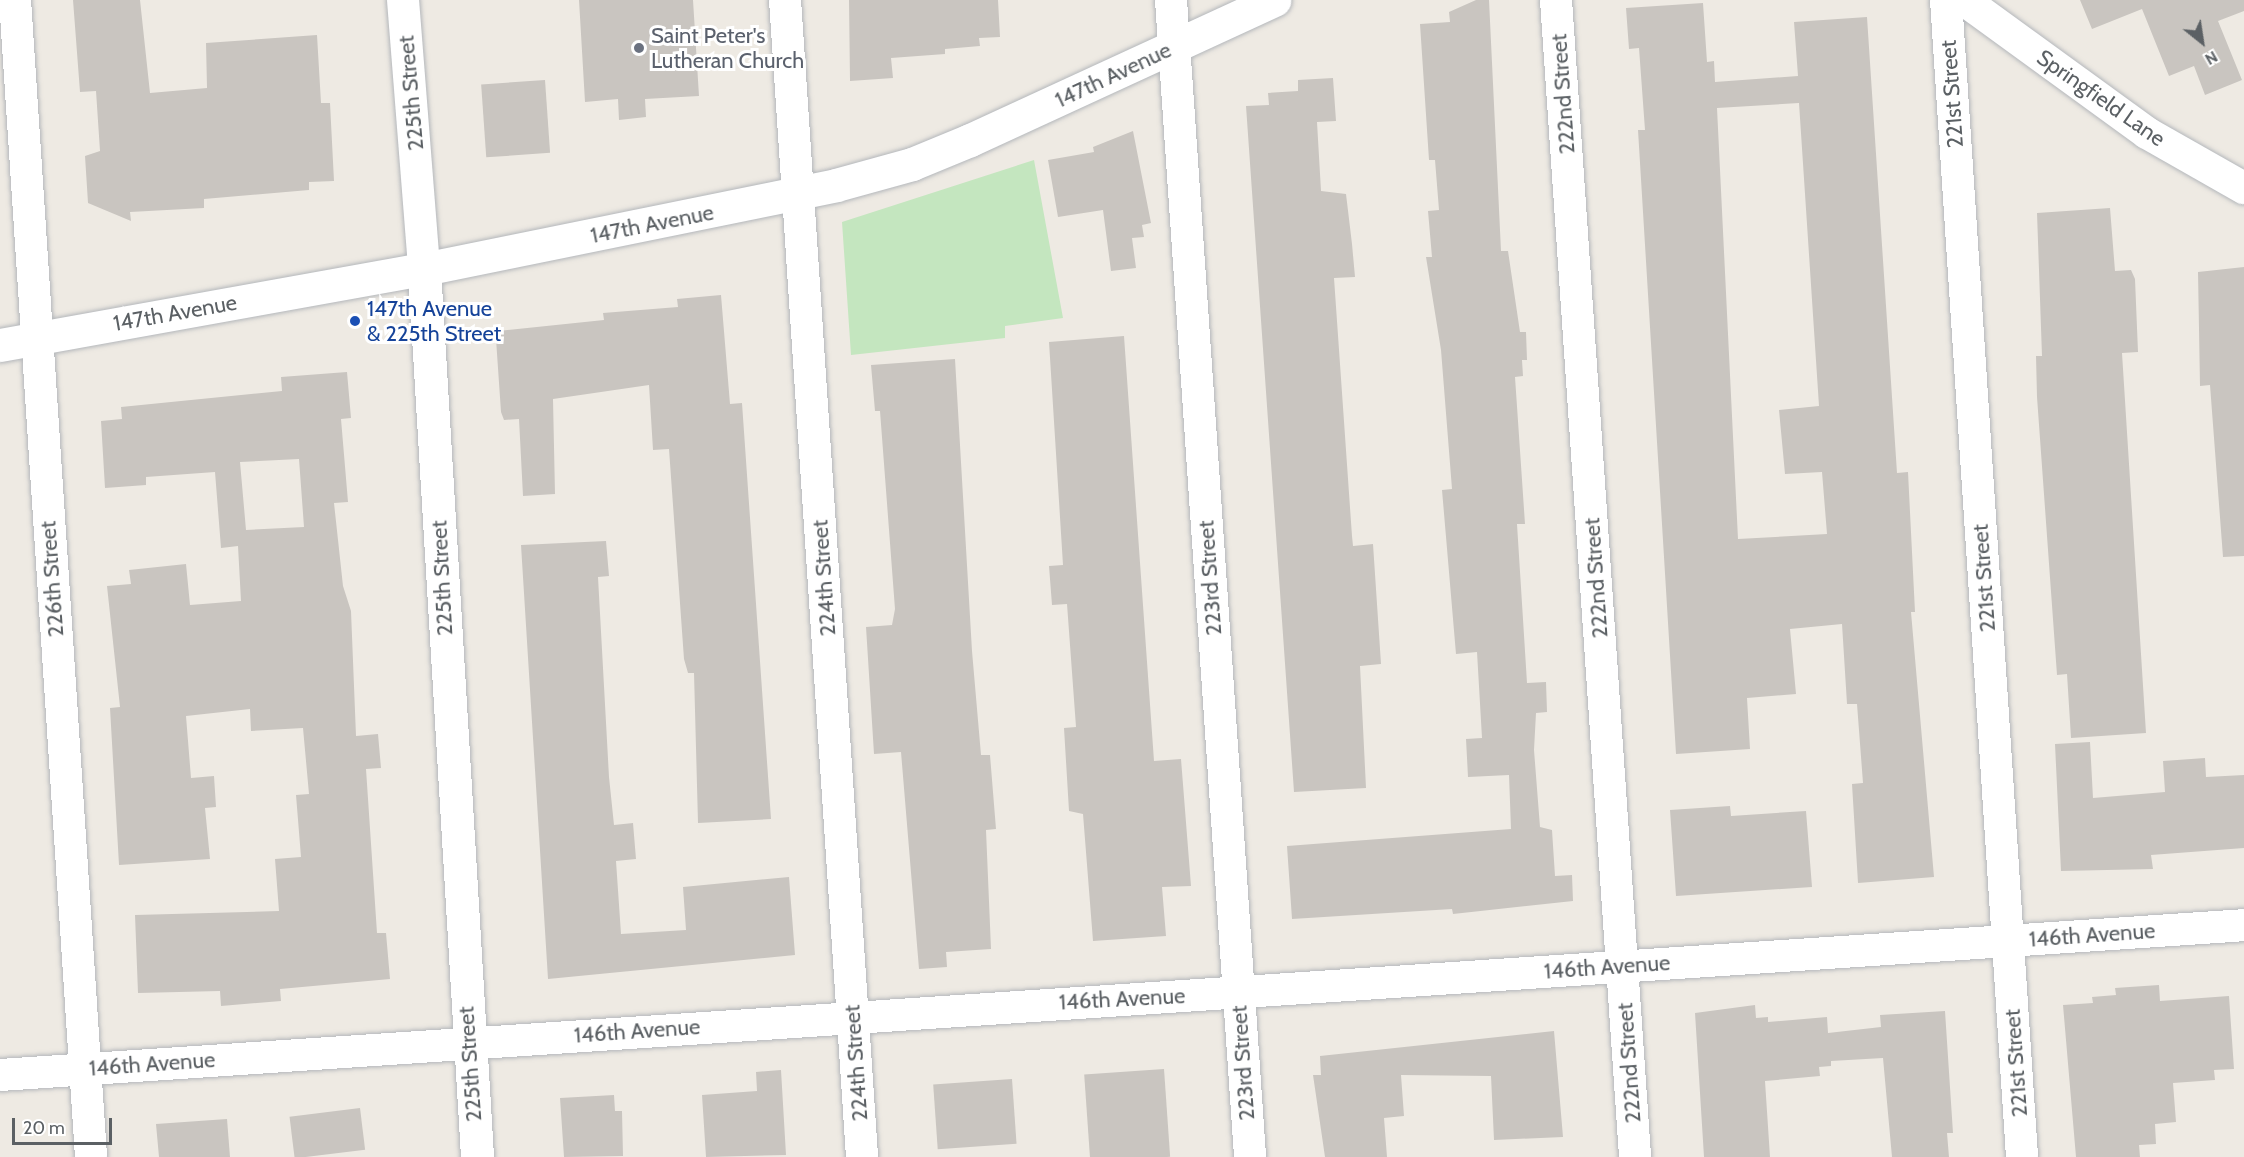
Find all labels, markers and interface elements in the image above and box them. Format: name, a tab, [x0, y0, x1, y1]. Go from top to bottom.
north arrow	[2172, 12, 2232, 72]
place label: Saint Peter's Lutheran Church	[651, 22, 804, 74]
street label: 222nd Street	[1546, 33, 1580, 155]
street label: 225th Street	[393, 34, 429, 152]
street label: 147th Avenue	[1051, 37, 1175, 113]
street label: 221st Street	[1935, 39, 1969, 149]
marker: Saint Peter's Lutheran Church	[632, 41, 646, 55]
street label: Springfield Lane	[2032, 44, 2170, 152]
text: N	[2202, 47, 2221, 69]
street label: 147th Avenue	[588, 199, 716, 249]
street label: 147th Avenue	[111, 289, 239, 337]
place label: 147th Avenue & 225th Street	[367, 295, 501, 346]
marker: 147th Avenue & 225th Street	[348, 314, 362, 328]
street label: 222nd Street	[1579, 517, 1613, 639]
street label: 225th Street	[426, 519, 458, 637]
street label: 224th Street	[807, 519, 841, 637]
street label: 226th Street	[35, 520, 69, 638]
street label: 223rd Street	[1193, 520, 1227, 636]
street label: 221st Street	[1967, 523, 2001, 633]
street label: 146th Avenue	[2028, 917, 2156, 953]
street label: 146th Avenue	[1543, 949, 1671, 985]
street label: 146th Avenue	[1058, 983, 1186, 1015]
street label: 222nd Street	[1612, 1002, 1646, 1124]
street label: 224th Street	[839, 1004, 873, 1122]
street label: 225th Street	[453, 1005, 487, 1123]
street label: 223rd Street	[1226, 1005, 1260, 1121]
street label: 221st Street	[1999, 1008, 2033, 1118]
street label: 146th Avenue	[573, 1013, 701, 1049]
street label: 146th Avenue	[88, 1046, 216, 1082]
scale bar	[15, 1106, 116, 1144]
text: 20 m	[23, 1117, 65, 1139]

